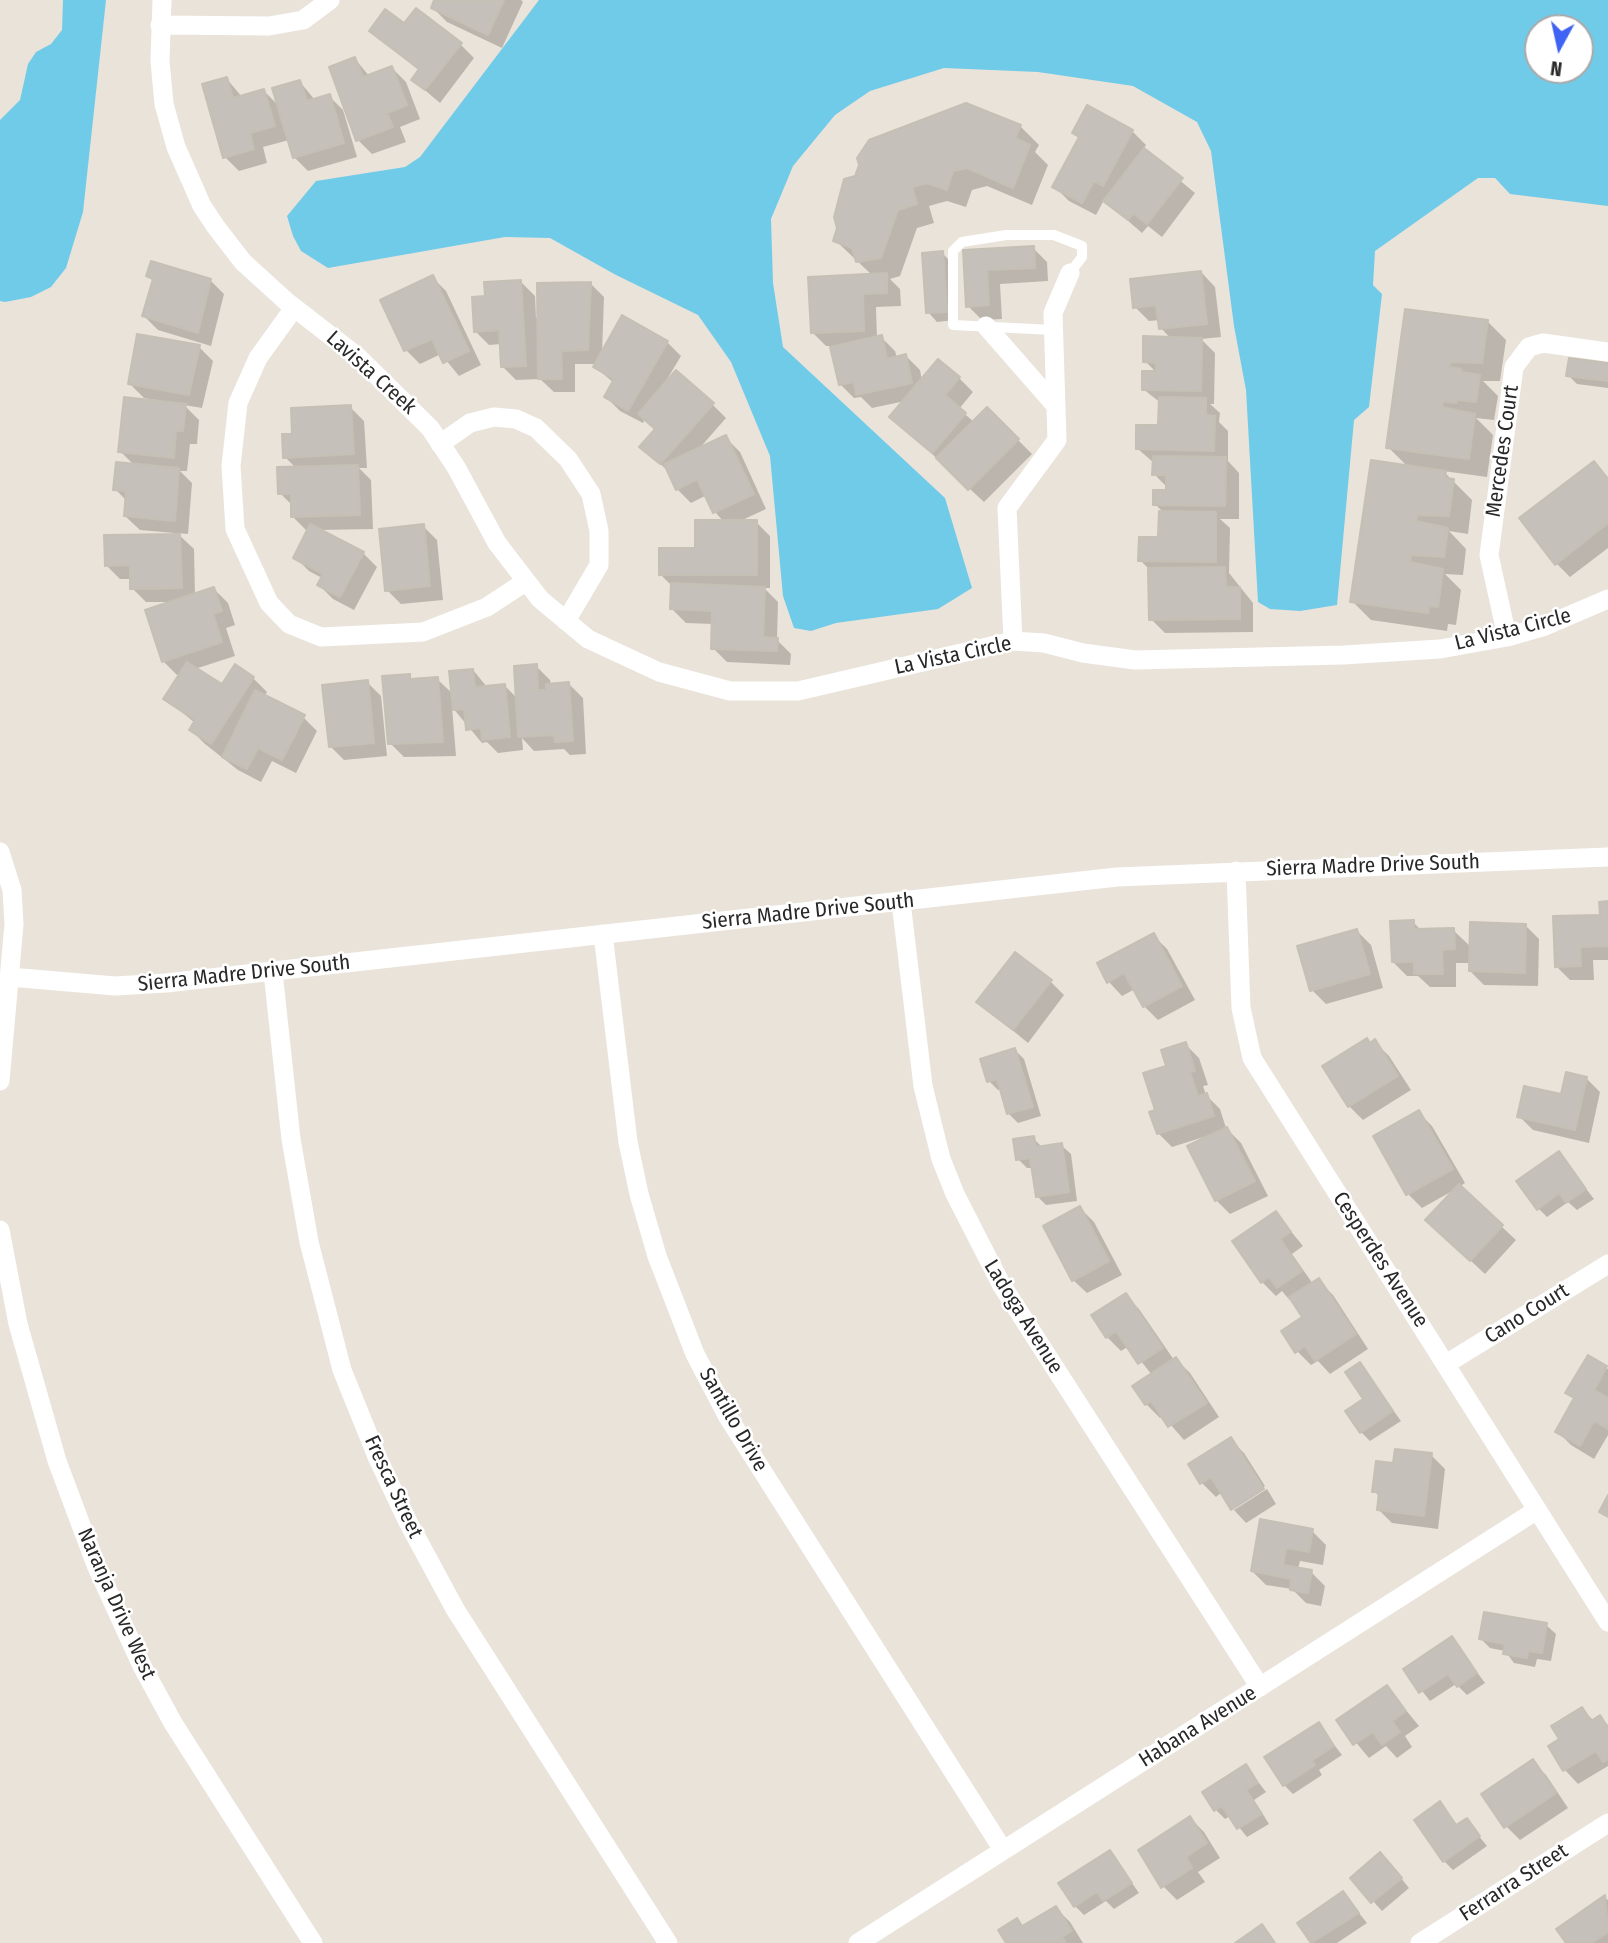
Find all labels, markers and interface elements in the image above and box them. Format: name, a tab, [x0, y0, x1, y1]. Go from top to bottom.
north arrow	[1524, 14, 1594, 84]
text: N	[1549, 56, 1564, 80]
street label: Lavista Creek	[321, 326, 421, 420]
street label: Mercedes Court	[1481, 383, 1525, 519]
street label: La Vista Circle	[1452, 603, 1574, 657]
street label: La Vista Circle	[892, 631, 1014, 681]
street label: Sierra Madre Drive South	[1266, 850, 1480, 882]
street label: Sierra Madre Drive South	[700, 888, 916, 936]
street label: Sierra Madre Drive South	[136, 950, 352, 998]
street label: Cesperdes Avenue	[1327, 1188, 1433, 1332]
street label: Ladoga Avenue	[978, 1255, 1068, 1379]
street label: Cano Court	[1480, 1278, 1574, 1350]
street label: Santillo Drive	[693, 1364, 773, 1476]
street label: Fresca Street	[358, 1432, 428, 1542]
street label: Naranja Drive West	[71, 1525, 161, 1683]
street label: Habana Avenue	[1135, 1681, 1261, 1773]
street label: Ferrarra Street	[1455, 1839, 1573, 1927]

